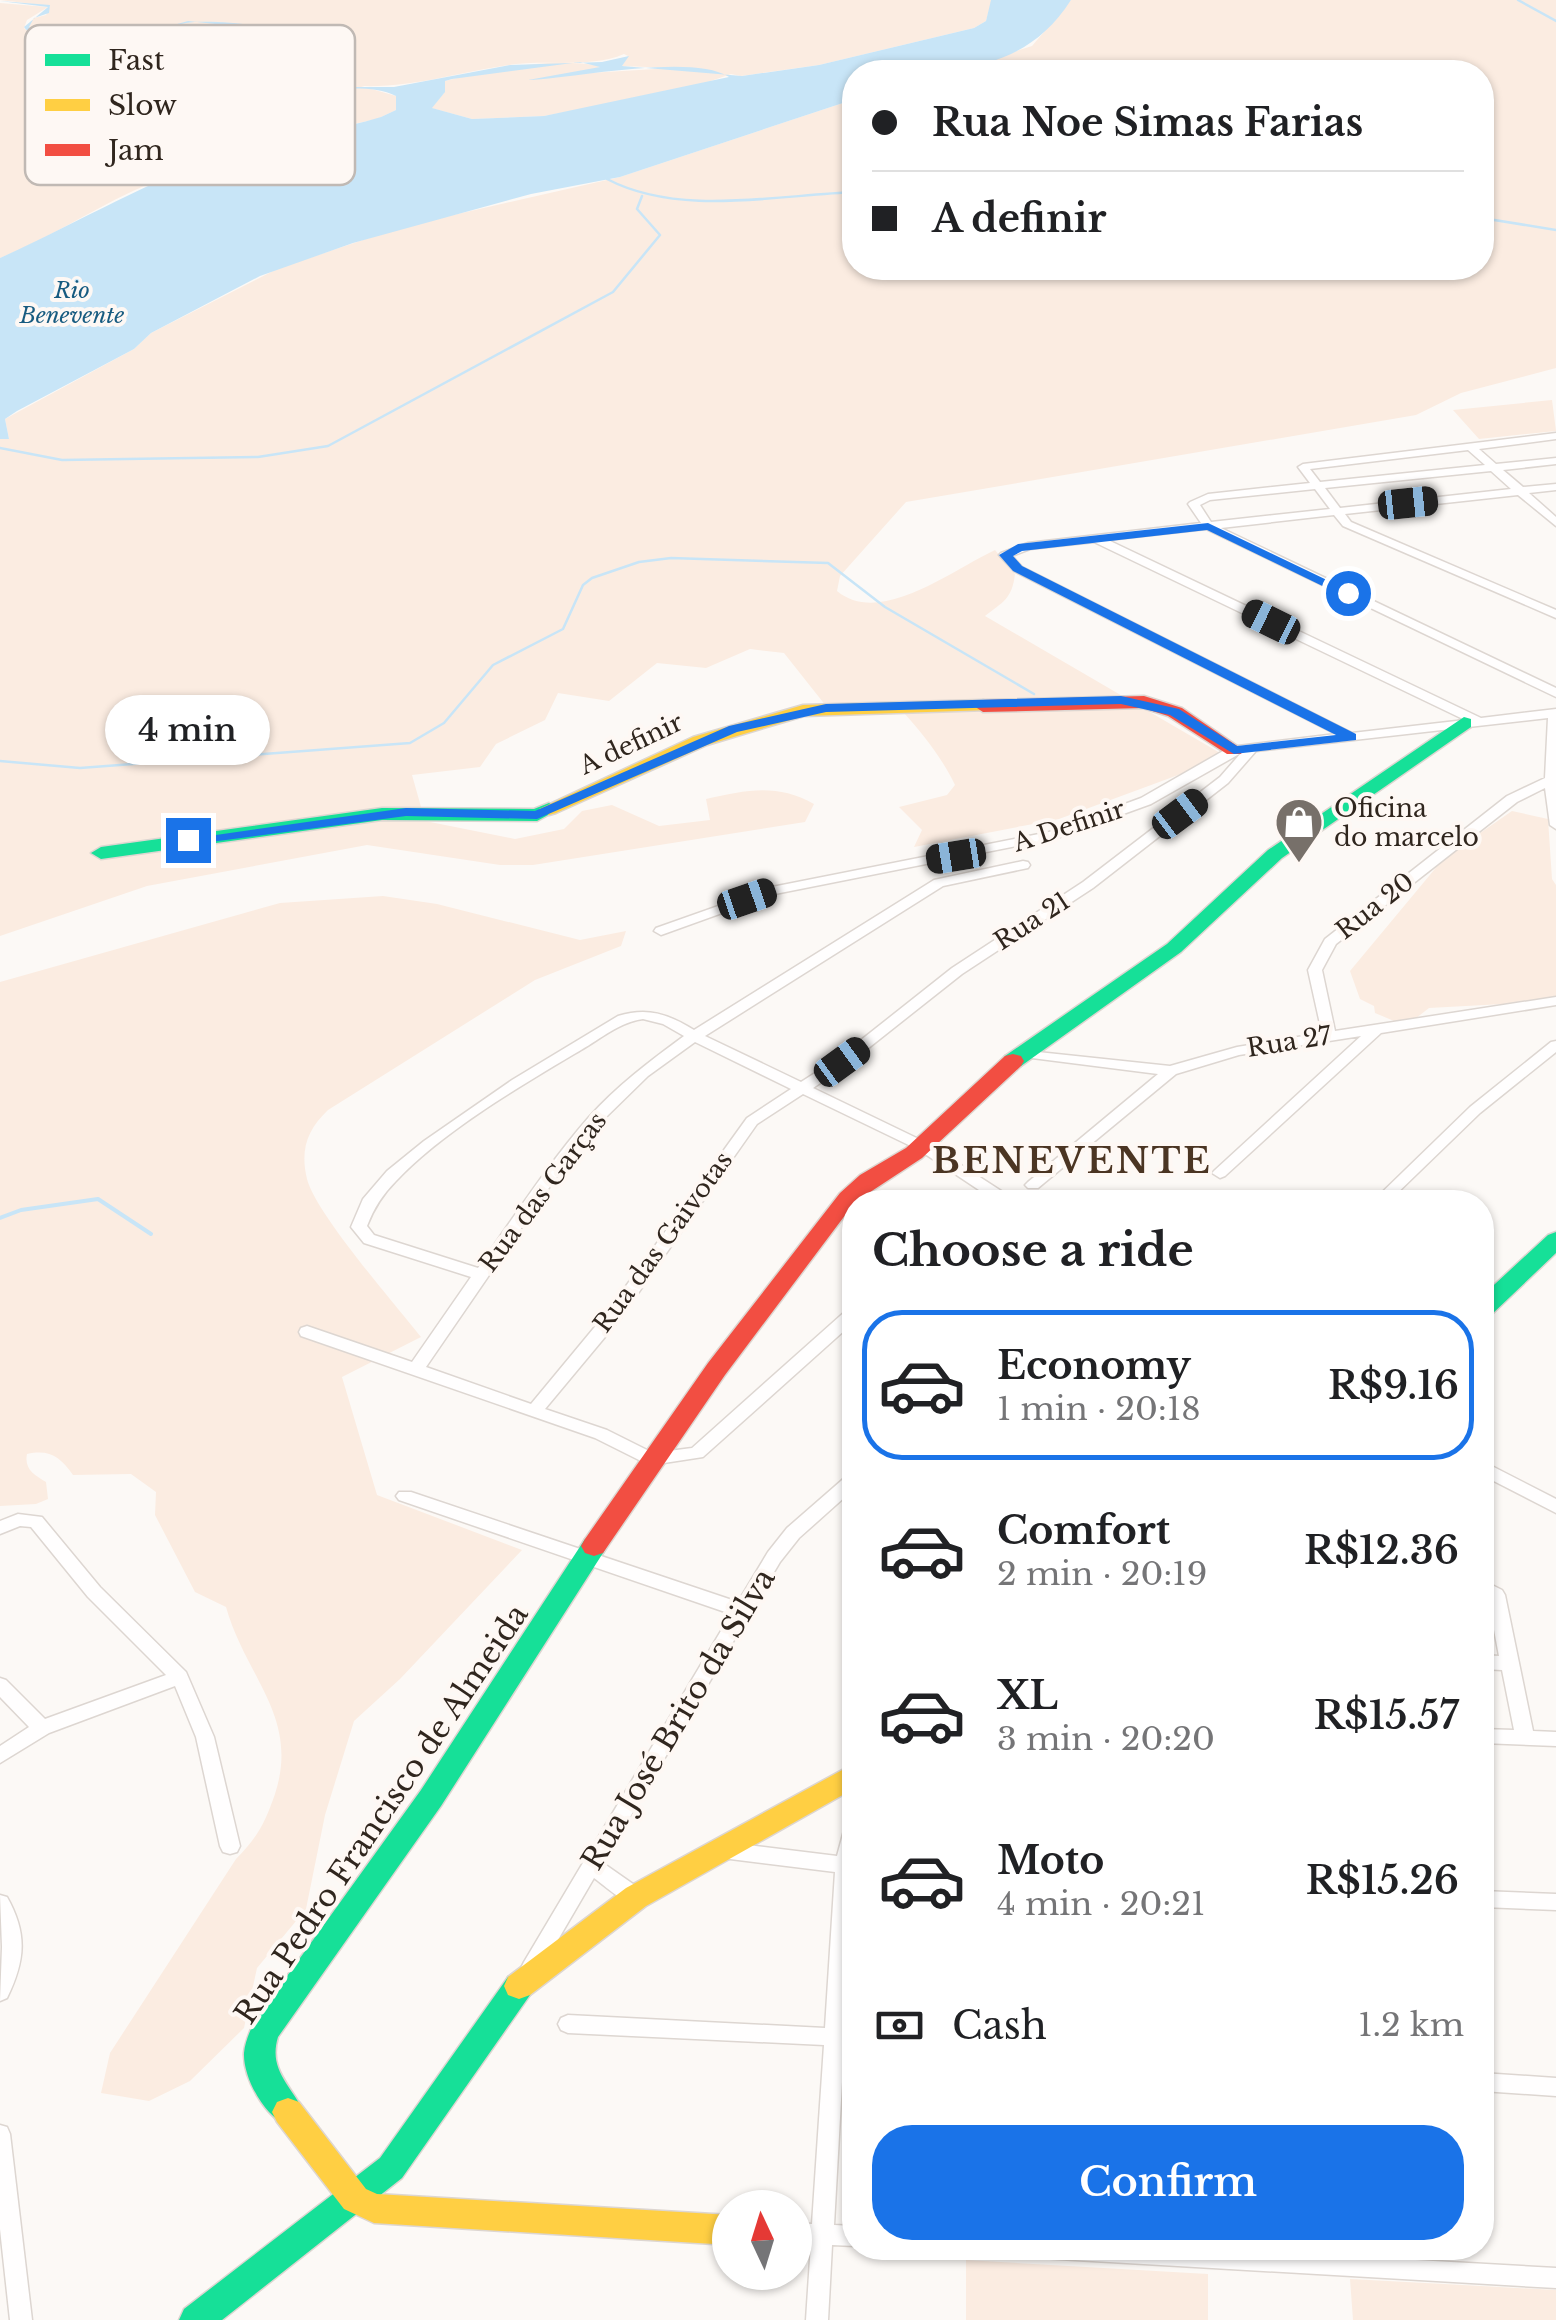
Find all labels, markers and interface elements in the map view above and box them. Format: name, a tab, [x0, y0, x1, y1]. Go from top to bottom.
legend	[25, 25, 355, 185]
text: Fast	[108, 43, 165, 78]
text: Slow	[108, 88, 177, 123]
text: Rua Noe Simas Farias	[932, 99, 1363, 146]
text: Jam	[104, 133, 164, 168]
text: A definir	[932, 195, 1106, 242]
water label: Rio Benevente	[19, 277, 124, 329]
car	[1377, 485, 1439, 521]
route start	[1326, 571, 1371, 616]
car	[1237, 595, 1305, 649]
callout: 4 min	[106, 695, 270, 765]
street label: A definir	[573, 707, 688, 782]
text: 4 min	[138, 710, 237, 750]
car	[1147, 784, 1213, 844]
street label: A Definir	[1008, 793, 1129, 859]
place label: Oficina do marcelo	[1334, 793, 1479, 853]
shop icon: Oficina do marcelo	[1273, 796, 1325, 864]
route end	[166, 818, 211, 863]
car	[924, 836, 988, 876]
street label: Rua 20	[1330, 866, 1420, 946]
car	[714, 875, 780, 923]
street label: Rua 21	[988, 885, 1076, 957]
street label: Rua 27	[1245, 1020, 1334, 1064]
car	[809, 1032, 875, 1092]
street label: Rua das Garças	[473, 1106, 613, 1278]
district label: BENEVENTE	[932, 1139, 1212, 1182]
street label: Rua das Gaivotas	[587, 1145, 739, 1339]
text: Choose a ride	[872, 1222, 1194, 1278]
icon: car	[877, 1340, 967, 1430]
text: Economy	[997, 1342, 1191, 1389]
text: R$9.16	[1328, 1362, 1459, 1409]
text: 1 min · 20:18	[997, 1389, 1201, 1429]
icon: car	[877, 1505, 967, 1595]
text: Comfort	[997, 1507, 1170, 1554]
text: R$12.36	[1304, 1527, 1459, 1574]
text: 2 min · 20:19	[997, 1554, 1207, 1594]
street label: Rua José Brito da Silva	[573, 1561, 783, 1876]
street label: Rua Pedro Francisco de Almeida	[226, 1597, 536, 2031]
icon: car	[877, 1670, 967, 1760]
text: XL	[997, 1672, 1058, 1719]
text: R$15.57	[1314, 1692, 1459, 1739]
text: 3 min · 20:20	[997, 1719, 1215, 1759]
icon: car	[877, 1835, 967, 1925]
text: Moto	[997, 1837, 1104, 1884]
text: R$15.26	[1306, 1857, 1459, 1904]
text: 4 min · 20:21	[997, 1884, 1205, 1924]
icon: cash	[872, 1998, 927, 2053]
text: Cash	[952, 2002, 1047, 2049]
text: 1.2 km	[1358, 2005, 1464, 2045]
button: Confirm	[872, 2125, 1464, 2240]
north arrow	[712, 2190, 812, 2290]
map controls	[712, 2190, 812, 2290]

